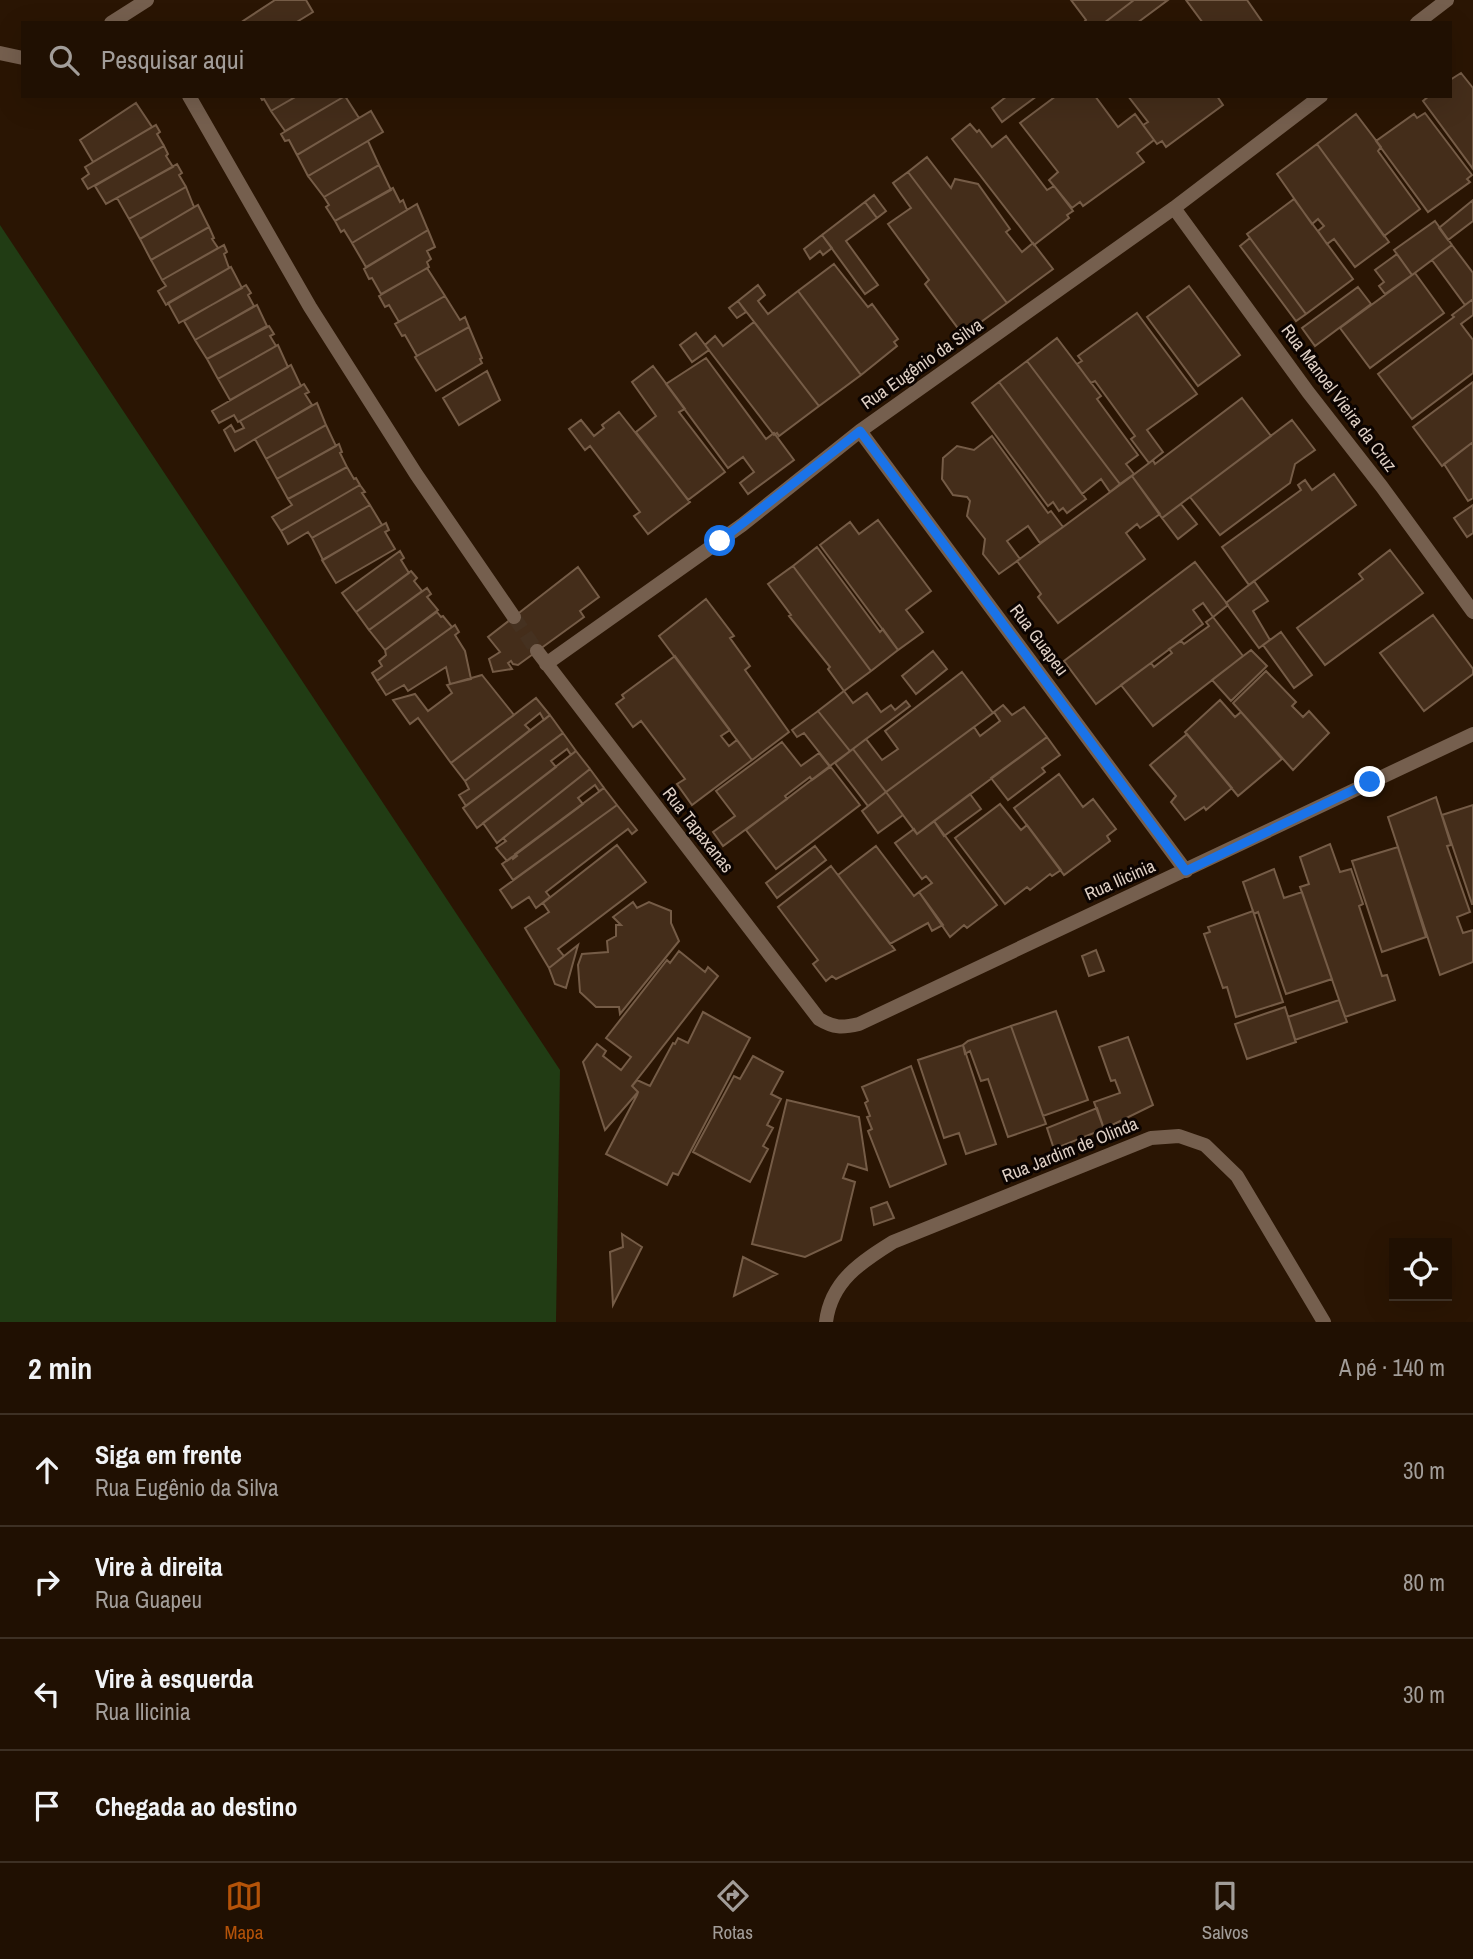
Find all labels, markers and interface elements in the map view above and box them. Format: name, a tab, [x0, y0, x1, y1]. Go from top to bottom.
search box	[21, 21, 1452, 98]
icon: search	[45, 41, 83, 79]
text: Pesquisar aqui	[101, 42, 244, 77]
street label: Rua Eugênio da Silva	[856, 312, 988, 415]
street label: Rua Manoel Vieira da Cruz	[1276, 319, 1403, 477]
route start	[704, 525, 735, 556]
street label: Rua Guapeu	[1004, 599, 1075, 681]
route end	[1354, 766, 1385, 797]
street label: Rua Tapaxanas	[657, 782, 740, 878]
street label: Rua Ilicinia	[1081, 853, 1159, 906]
street label: Rua Jardim de Olinda	[998, 1111, 1141, 1188]
map controls	[1389, 1238, 1452, 1301]
button: locate	[1389, 1238, 1452, 1301]
text: 2 min	[28, 1348, 92, 1388]
text: A pé · 140 m	[1339, 1352, 1445, 1383]
text: Siga em frente	[95, 1437, 242, 1472]
icon: ahead	[28, 1451, 66, 1489]
text: 30 m	[1403, 1455, 1445, 1486]
text: Rua Eugênio da Silva	[95, 1472, 279, 1503]
text: Vire à direita	[95, 1549, 223, 1584]
icon: right	[28, 1563, 66, 1601]
text: 80 m	[1403, 1567, 1445, 1598]
text: Rua Guapeu	[95, 1584, 202, 1615]
text: Vire à esquerda	[95, 1661, 253, 1696]
icon: left	[28, 1675, 66, 1713]
text: 30 m	[1403, 1679, 1445, 1710]
text: Rua Ilicinia	[95, 1696, 190, 1727]
icon: arrive	[28, 1787, 66, 1825]
text: Chegada ao destino	[95, 1789, 298, 1824]
tab: Mapa	[224, 1877, 263, 1945]
tab: Rotas	[712, 1877, 753, 1945]
tab: Salvos	[1202, 1877, 1249, 1945]

